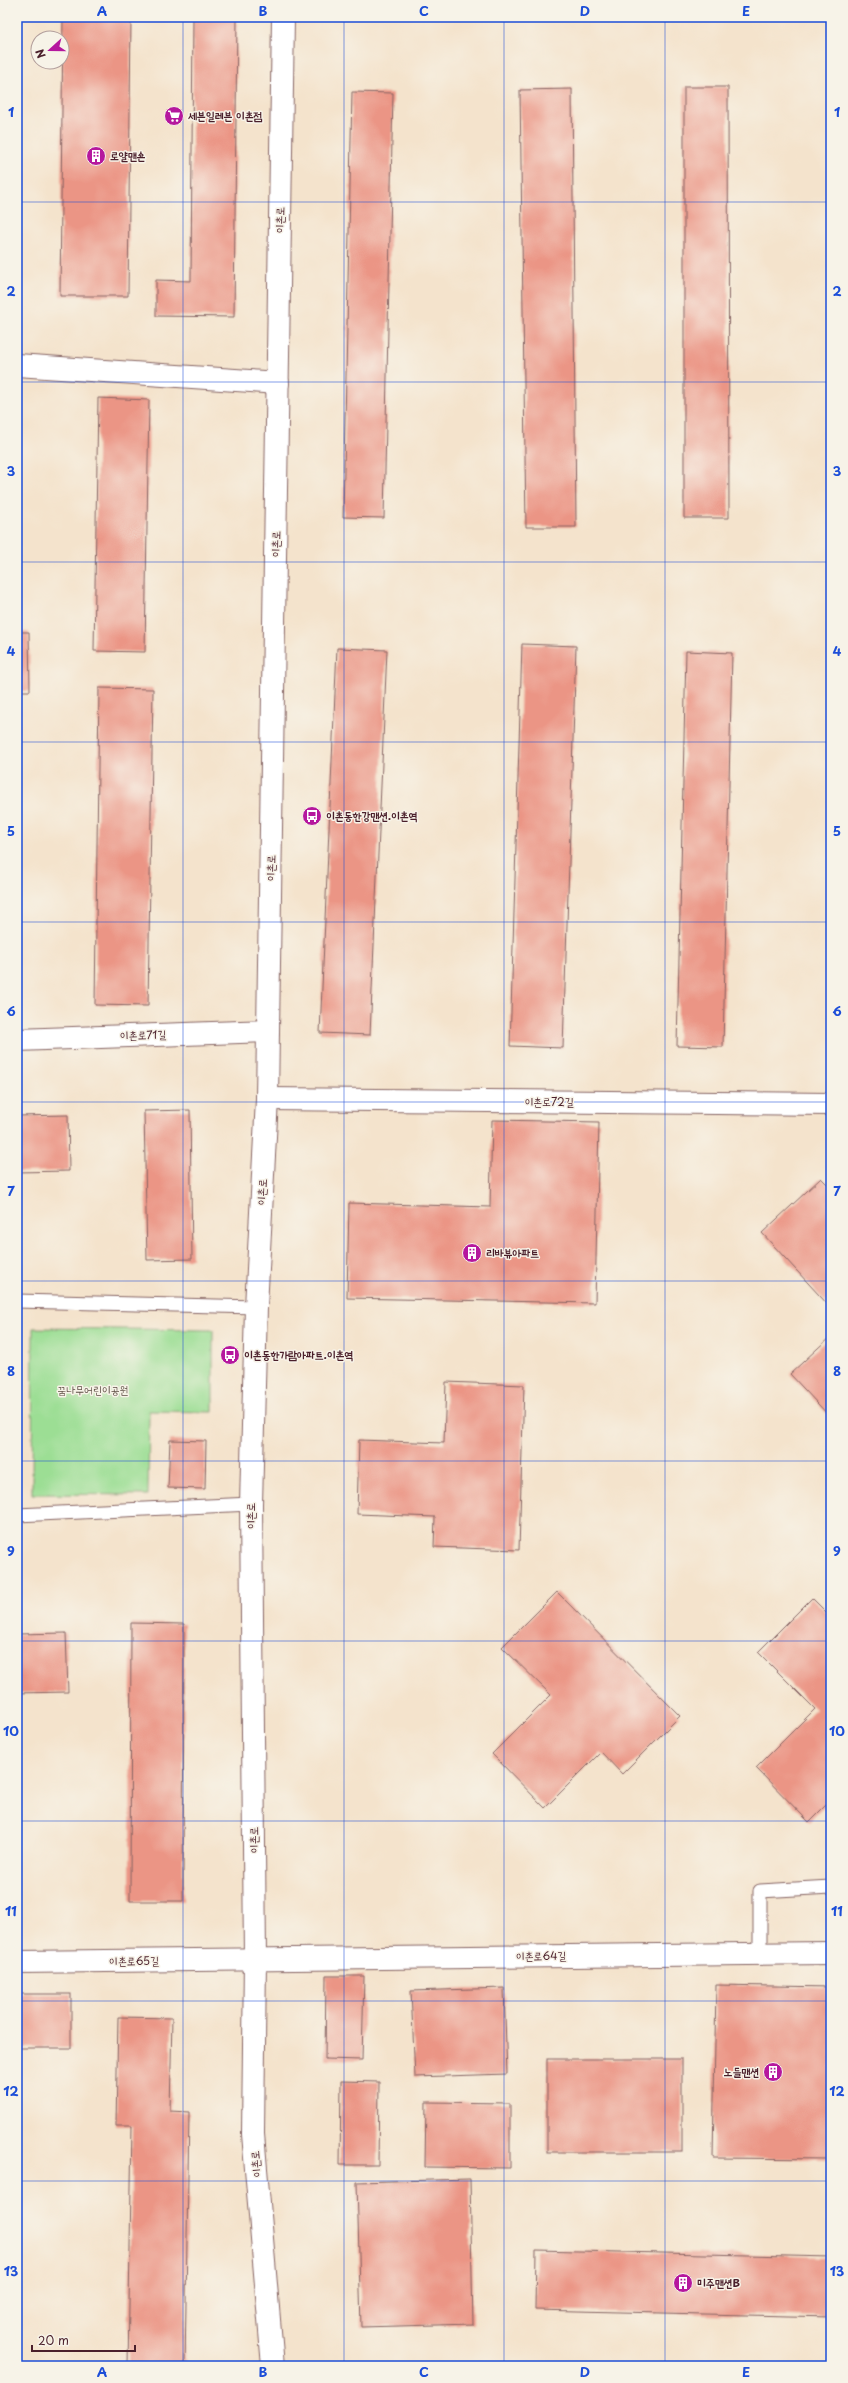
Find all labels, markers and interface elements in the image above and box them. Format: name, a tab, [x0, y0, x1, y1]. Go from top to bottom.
text: A	[97, 1, 107, 20]
text: B	[259, 1, 268, 20]
text: C	[419, 1, 429, 20]
text: D	[580, 1, 590, 20]
text: E	[742, 1, 750, 20]
north arrow	[30, 30, 70, 70]
text: N	[31, 46, 50, 61]
text: 1	[8, 102, 14, 121]
text: 1	[834, 102, 840, 121]
supermarket icon: 세븐일레븐 이촌점	[163, 105, 185, 127]
place label: 세븐일레븐 이촌점	[188, 107, 262, 124]
building icon: 로얄맨숀	[85, 145, 107, 167]
place label: 로얄맨숀	[110, 147, 146, 164]
street label: 이촌로	[271, 206, 288, 233]
text: 2	[6, 281, 16, 300]
text: 2	[832, 281, 842, 300]
text: 3	[7, 461, 16, 480]
text: 3	[833, 461, 842, 480]
street label: 이촌로	[267, 530, 284, 557]
text: 4	[7, 641, 16, 660]
text: 4	[833, 641, 842, 660]
bus stop icon: 이촌동한강맨션.이촌역	[301, 805, 323, 827]
place label: 이촌동한강맨션.이촌역	[326, 807, 418, 824]
text: 5	[7, 821, 15, 840]
text: 5	[833, 821, 841, 840]
street label: 이촌로	[262, 854, 279, 881]
text: 6	[6, 1001, 16, 1020]
text: 6	[832, 1001, 842, 1020]
street label: 이촌로71길	[120, 1025, 167, 1044]
street label: 이촌로72길	[524, 1093, 574, 1110]
street label: 이촌로	[252, 1178, 271, 1206]
text: 7	[7, 1181, 15, 1200]
text: 7	[833, 1181, 841, 1200]
building icon: 리바뷰아파트	[461, 1242, 483, 1264]
place label: 리바뷰아파트	[486, 1244, 539, 1261]
bus stop icon: 이촌동한가람아파트.이촌역	[219, 1344, 241, 1366]
place label: 이촌동한가람아파트.이촌역	[244, 1346, 353, 1363]
text: 8	[7, 1361, 15, 1380]
text: 8	[833, 1361, 841, 1380]
park label: 꿈나무어린이공원	[58, 1381, 129, 1398]
street label: 이촌로	[242, 1503, 259, 1529]
text: 9	[7, 1541, 15, 1560]
text: 9	[833, 1541, 841, 1560]
text: 10	[3, 1721, 19, 1740]
text: 10	[829, 1721, 845, 1740]
street label: 이촌로	[245, 1826, 262, 1853]
text: 11	[5, 1901, 17, 1920]
text: 11	[831, 1901, 843, 1920]
street label: 이촌로64길	[516, 1947, 566, 1964]
street label: 이촌로65길	[109, 1952, 159, 1969]
building icon: 노들맨션	[762, 2061, 784, 2083]
place label: 노들맨션	[724, 2063, 759, 2080]
text: 12	[3, 2081, 19, 2100]
text: 12	[829, 2081, 845, 2100]
street label: 이촌로	[246, 2150, 265, 2178]
text: 13	[4, 2261, 19, 2280]
text: 13	[830, 2261, 845, 2280]
building icon: 미주맨션B	[672, 2272, 694, 2294]
place label: 미주맨션B	[697, 2274, 740, 2291]
scale bar	[32, 2327, 135, 2353]
text: 20 m	[38, 2331, 69, 2349]
text: A	[97, 2362, 107, 2381]
text: B	[259, 2362, 268, 2381]
text: C	[419, 2362, 429, 2381]
text: D	[580, 2362, 590, 2381]
text: E	[742, 2362, 750, 2381]

